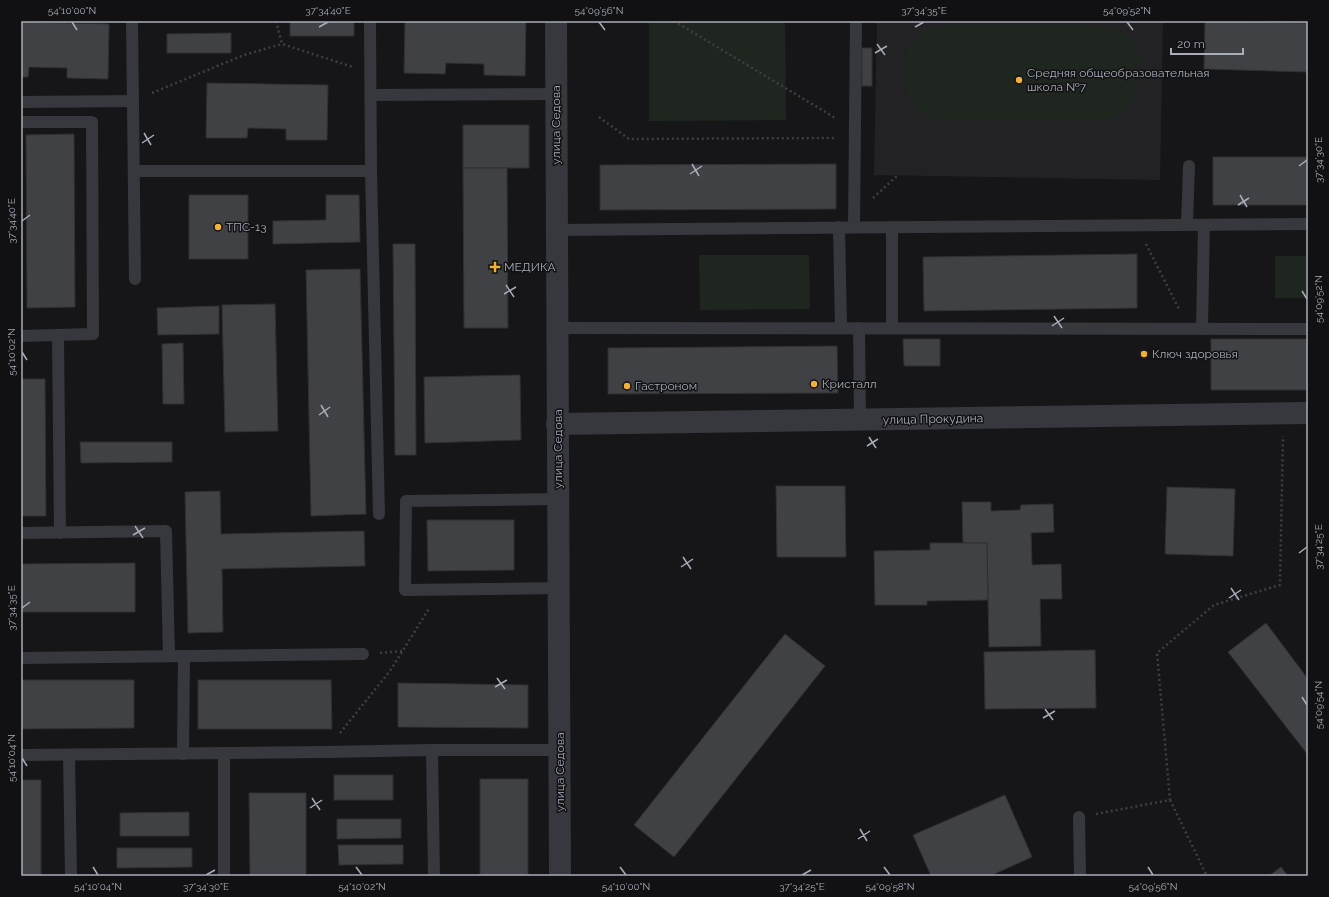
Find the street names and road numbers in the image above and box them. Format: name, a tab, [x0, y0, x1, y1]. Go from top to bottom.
street label: улица Седова	[549, 85, 563, 165]
street label: улица Седова	[551, 409, 565, 489]
street label: улица Прокудина	[883, 411, 983, 427]
street label: улица Седова	[553, 732, 567, 812]

